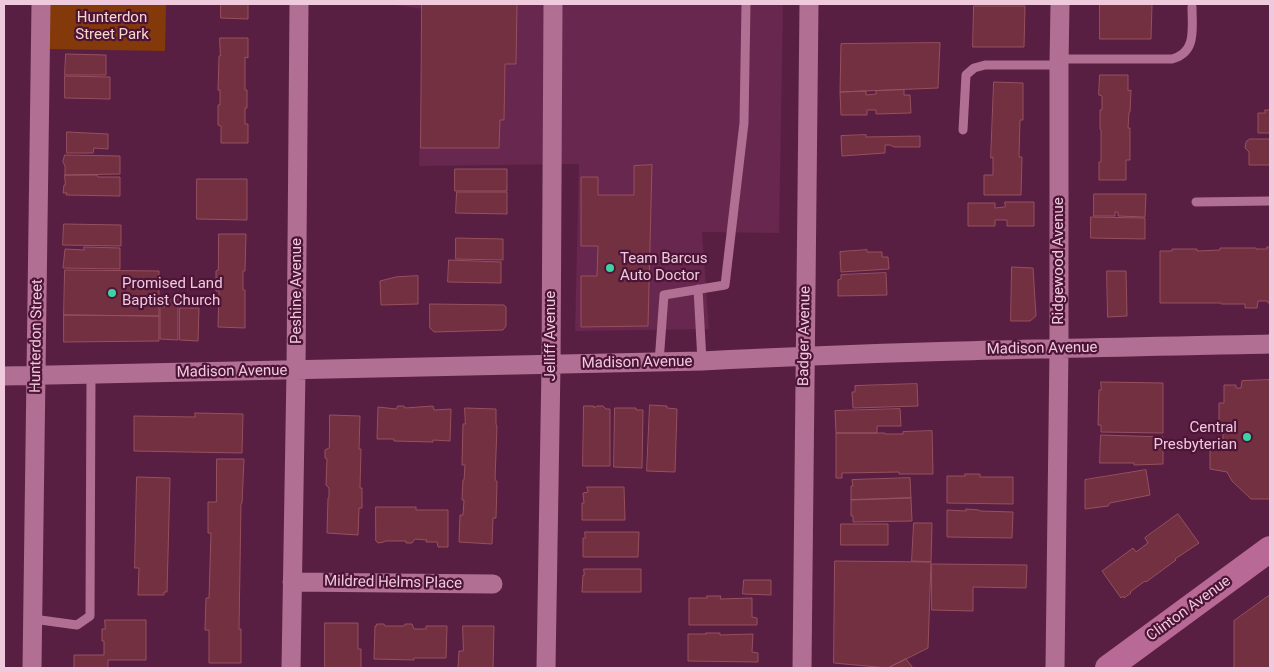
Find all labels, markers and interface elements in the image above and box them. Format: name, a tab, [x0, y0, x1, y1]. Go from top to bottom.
park label: Hunterdon Street Park	[75, 9, 149, 44]
street label: Ridgewood Avenue	[1050, 197, 1068, 325]
street label: Peshine Avenue	[288, 238, 306, 344]
place label: Team Barcus Auto Doctor	[620, 250, 708, 285]
marker: Team Barcus Auto Doctor	[604, 262, 616, 274]
place label: Promised Land Baptist Church	[122, 275, 223, 310]
street label: Hunterdon Street	[27, 279, 47, 393]
street label: Badger Avenue	[795, 286, 815, 386]
marker: Promised Land Baptist Church	[106, 287, 118, 299]
street label: Jelliff Avenue	[542, 291, 560, 381]
street label: Madison Avenue	[986, 339, 1098, 359]
street label: Madison Avenue	[581, 353, 693, 373]
street label: Madison Avenue	[176, 362, 288, 382]
place label: Central Presbyterian	[1153, 419, 1237, 454]
marker: Central Presbyterian	[1241, 431, 1253, 443]
street label: Clinton Avenue	[1143, 572, 1235, 646]
street label: Mildred Helms Place	[324, 573, 462, 593]

